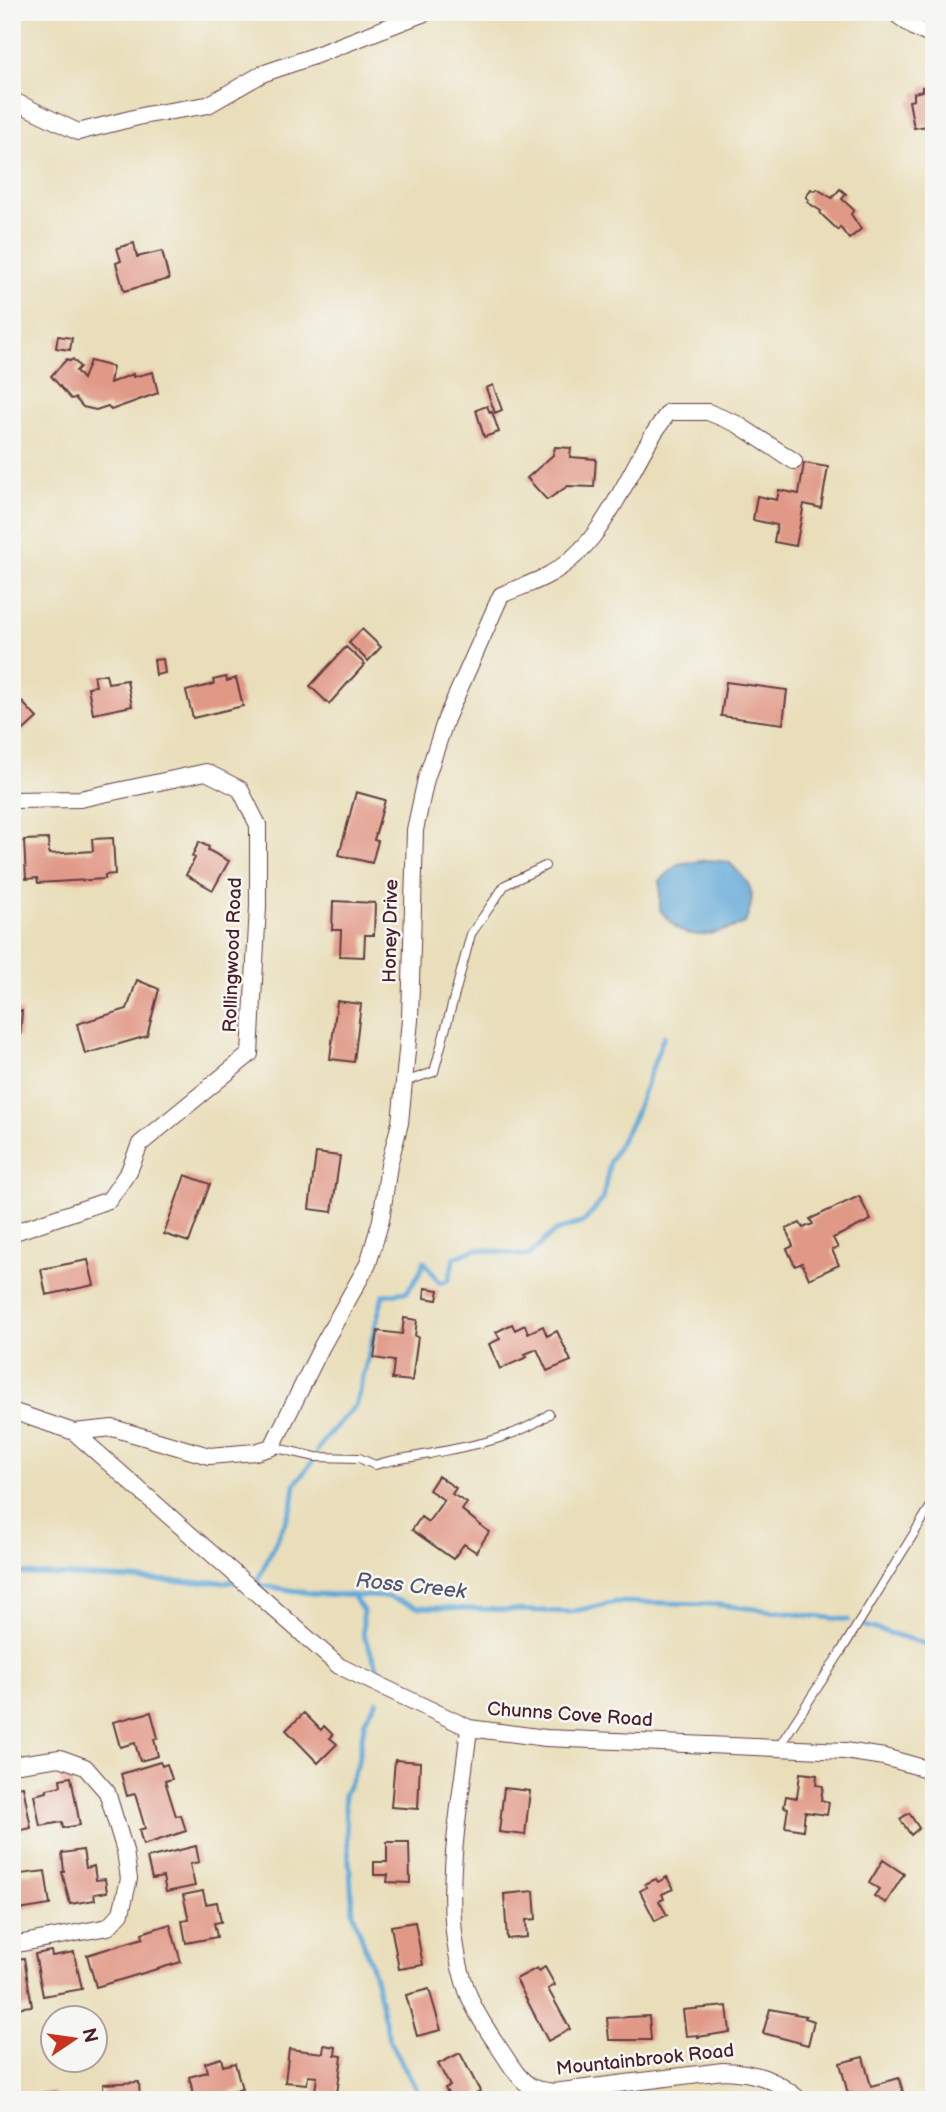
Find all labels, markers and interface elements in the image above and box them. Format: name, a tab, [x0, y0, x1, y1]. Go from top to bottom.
street label: Rollingwood Road	[219, 877, 247, 1033]
street label: Honey Drive	[379, 879, 403, 983]
water label: Ross Creek	[355, 1568, 468, 1604]
street label: Chunns Cove Road	[486, 1698, 654, 1732]
north arrow	[38, 2004, 108, 2074]
text: N	[76, 2026, 102, 2045]
street label: Mountainbrook Road	[555, 2039, 735, 2081]

